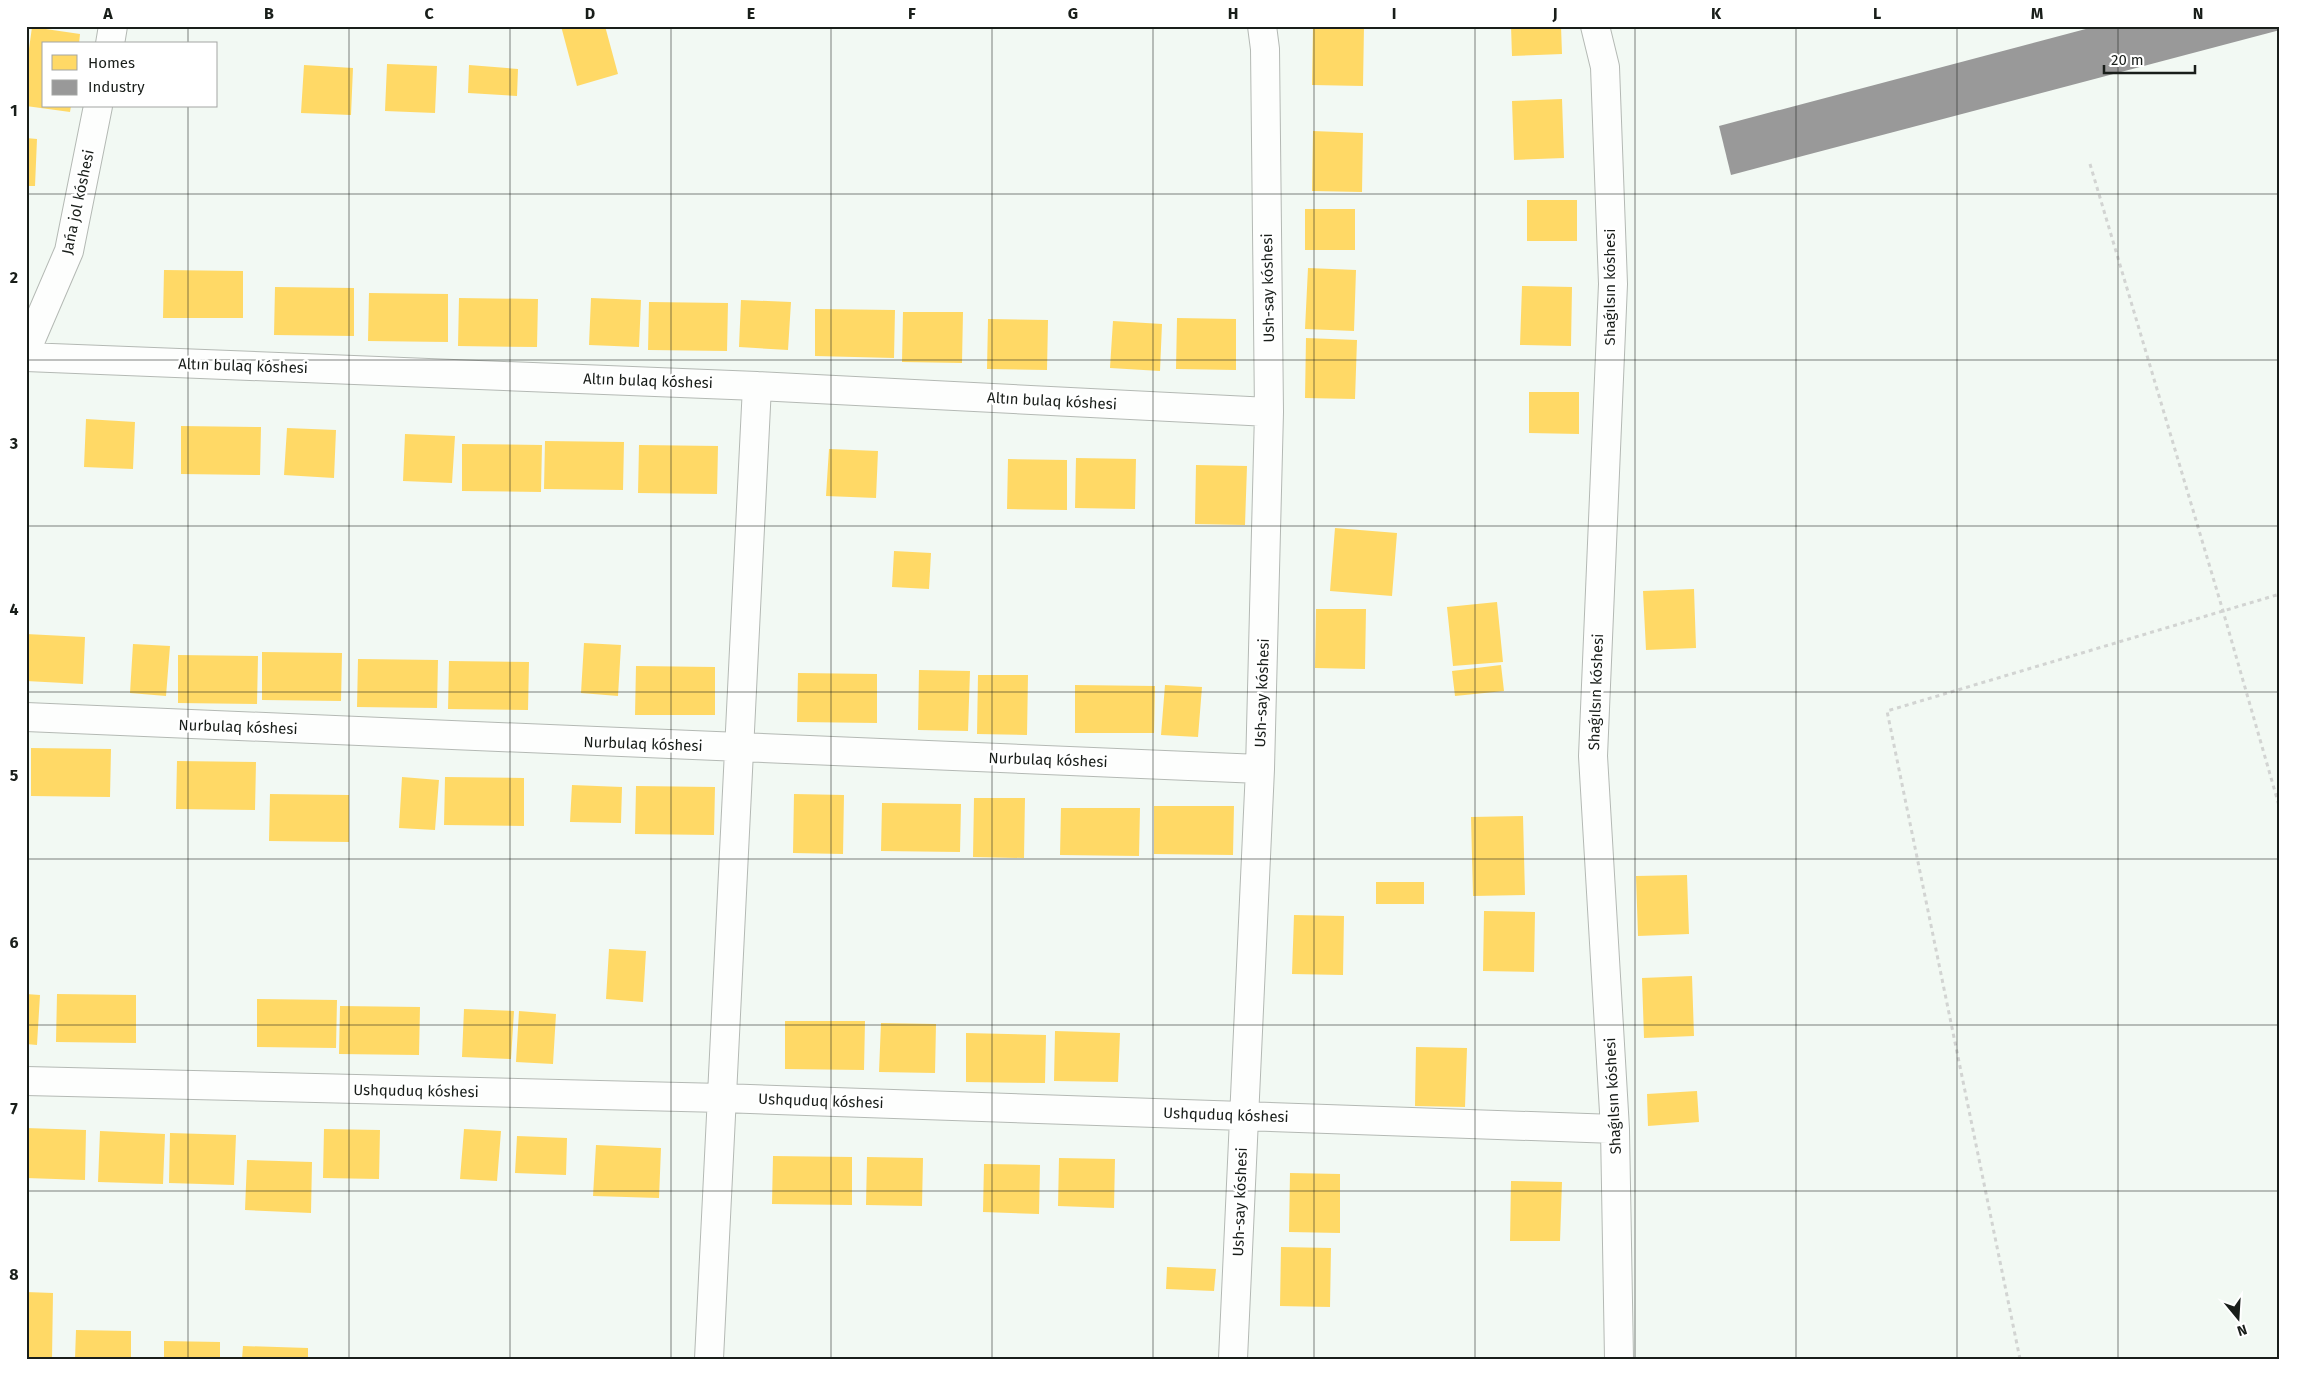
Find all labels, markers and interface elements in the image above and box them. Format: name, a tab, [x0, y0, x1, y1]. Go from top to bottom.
text: A	[102, 4, 113, 23]
text: B	[264, 4, 274, 23]
text: C	[424, 4, 434, 23]
text: D	[585, 4, 595, 23]
text: E	[747, 4, 755, 23]
text: F	[908, 4, 916, 23]
text: G	[1068, 4, 1078, 23]
text: H	[1228, 4, 1238, 23]
text: I	[1392, 4, 1396, 23]
text: J	[1551, 4, 1558, 23]
text: K	[1711, 4, 1722, 23]
text: L	[1873, 4, 1881, 23]
text: M	[2031, 4, 2044, 23]
text: N	[2193, 4, 2203, 23]
legend	[42, 42, 218, 108]
scale bar	[2104, 42, 2195, 74]
text: 20 m	[2111, 51, 2144, 69]
text: Homes	[88, 54, 135, 72]
text: Industry	[88, 78, 145, 96]
text: 1	[10, 101, 18, 120]
street label: Jańa jol kóshesi	[58, 148, 98, 256]
street label: Shaǵılsın kóshesi	[1601, 229, 1619, 345]
street label: Ush-say kóshesi	[1258, 233, 1278, 343]
text: 2	[10, 268, 18, 287]
street label: Altın bulaq kóshesi	[178, 355, 308, 377]
street label: Altın bulaq kóshesi	[583, 370, 713, 392]
street label: Altın bulaq kóshesi	[987, 389, 1117, 413]
text: 3	[9, 434, 18, 453]
text: 4	[9, 600, 19, 619]
street label: Shaǵılsın kóshesi	[1585, 633, 1607, 751]
street label: Ush-say kóshesi	[1251, 638, 1273, 748]
street label: Nurbulaq kóshesi	[178, 716, 298, 738]
street label: Nurbulaq kóshesi	[583, 733, 703, 755]
street label: Nurbulaq kóshesi	[988, 749, 1108, 771]
text: 5	[10, 766, 19, 785]
text: 6	[9, 933, 19, 952]
street label: Shaǵılsın kóshesi	[1601, 1037, 1625, 1155]
street label: Ushquduq kóshesi	[353, 1081, 479, 1101]
street label: Ushquduq kóshesi	[758, 1090, 884, 1112]
text: 7	[10, 1099, 18, 1118]
street label: Ushquduq kóshesi	[1163, 1104, 1289, 1126]
street label: Ush-say kóshesi	[1229, 1147, 1251, 1257]
text: 8	[9, 1265, 19, 1284]
north arrow	[2214, 1292, 2264, 1342]
text: N	[2235, 1320, 2249, 1339]

